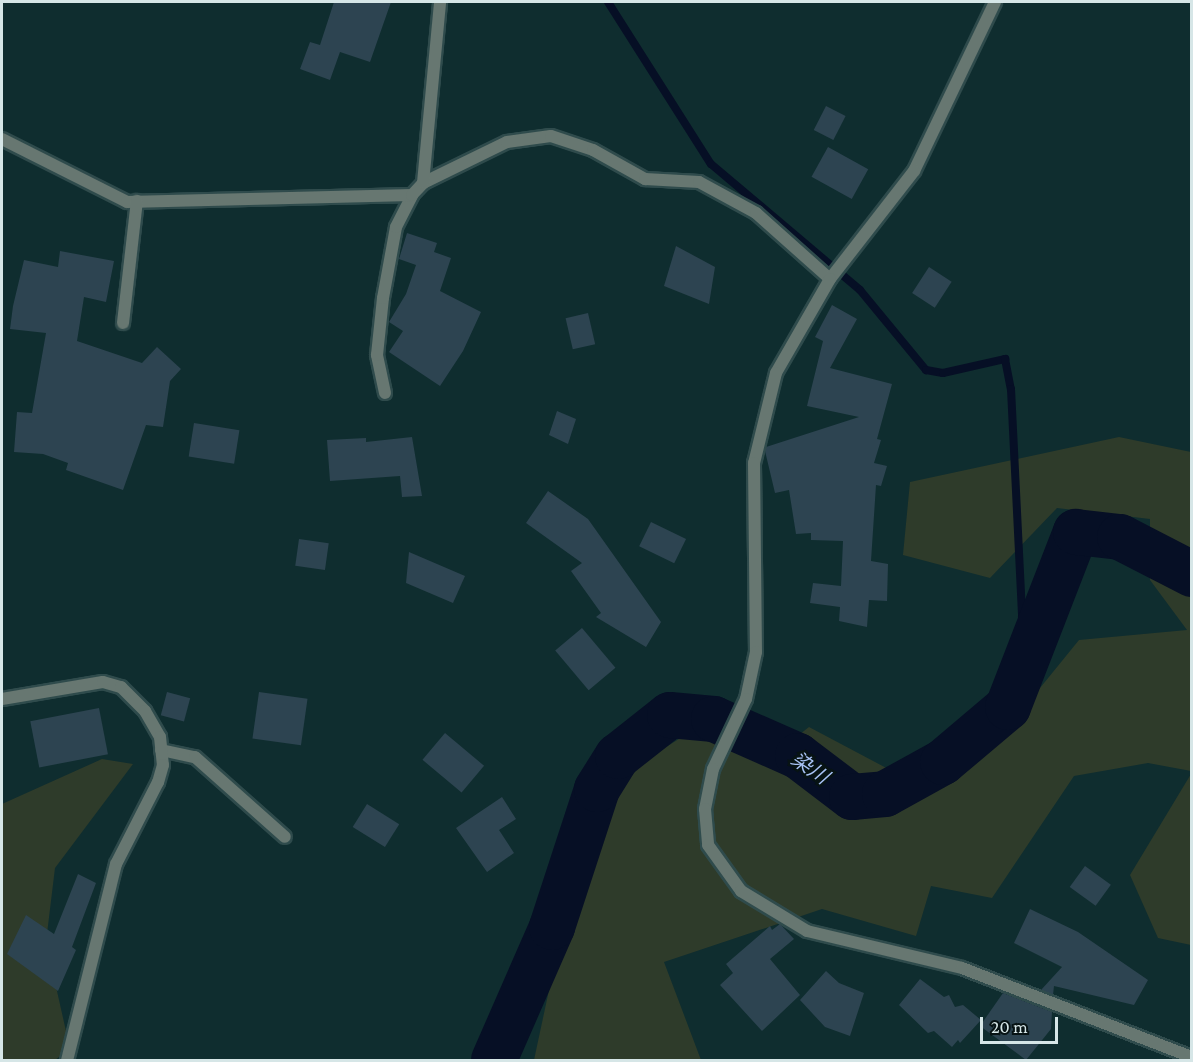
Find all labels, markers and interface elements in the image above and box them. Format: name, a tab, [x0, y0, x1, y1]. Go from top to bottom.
water label: 染川	[787, 747, 833, 789]
scale bar	[983, 1005, 1061, 1043]
text: 20 m	[991, 1017, 1028, 1037]

